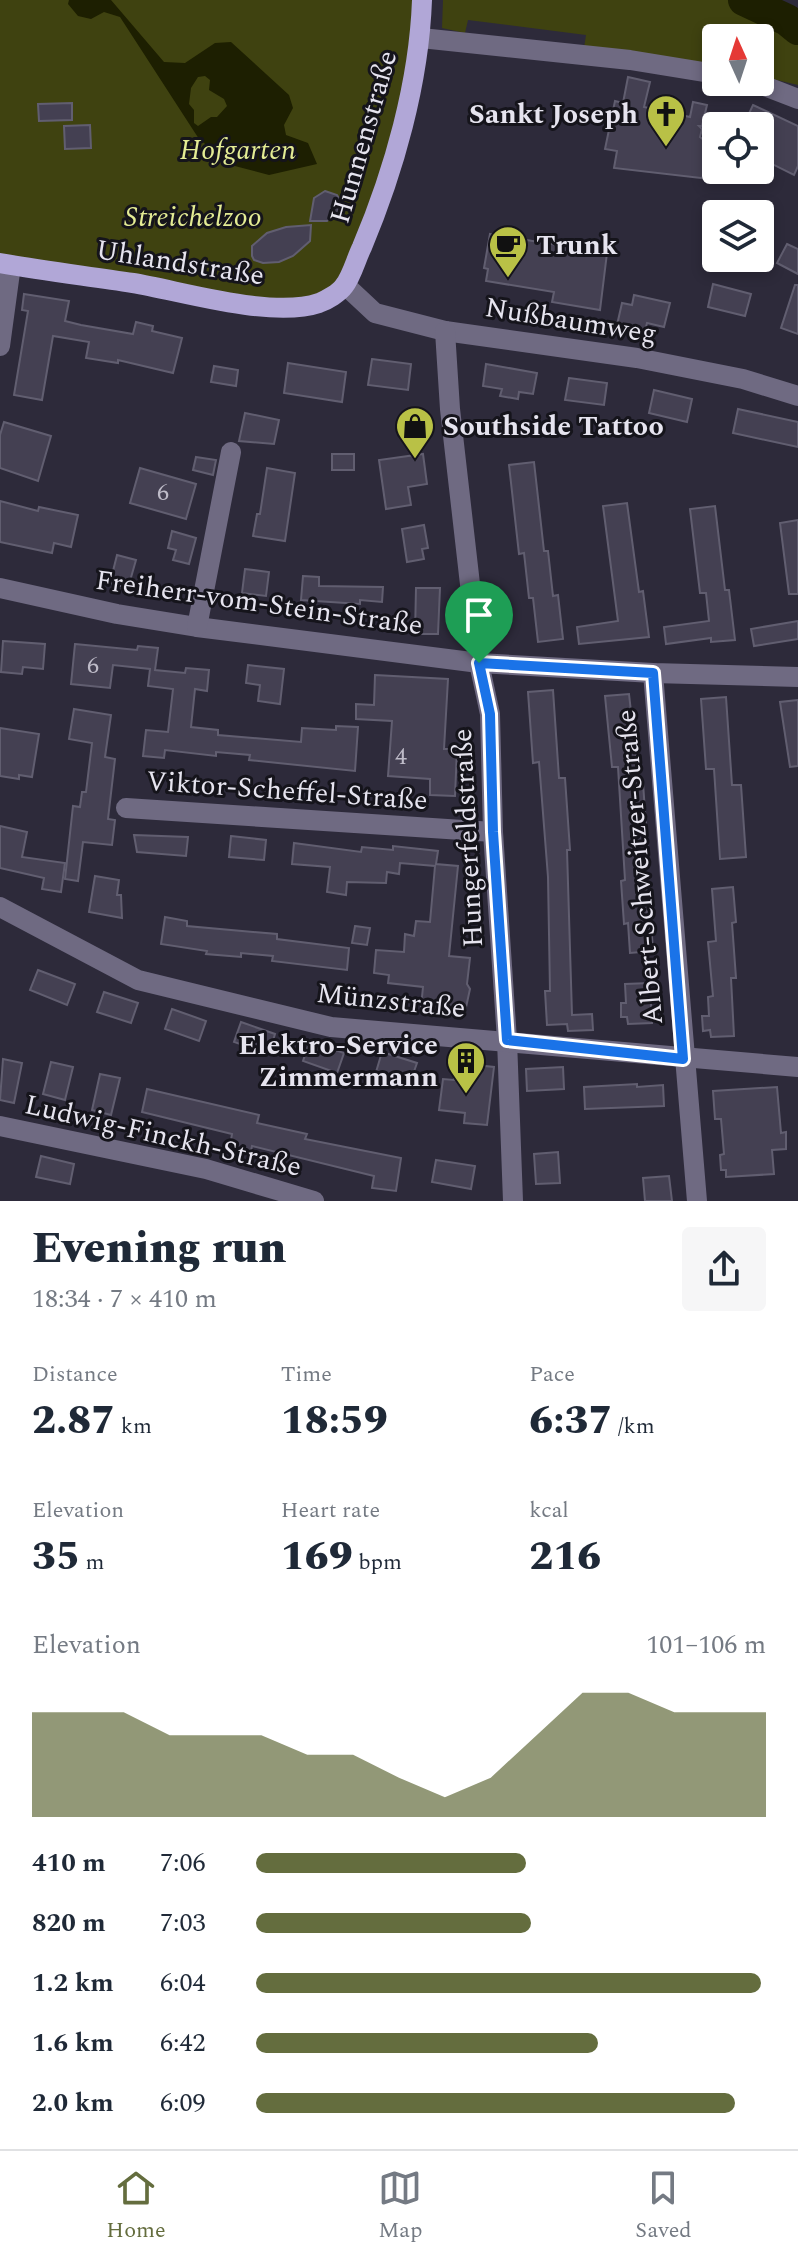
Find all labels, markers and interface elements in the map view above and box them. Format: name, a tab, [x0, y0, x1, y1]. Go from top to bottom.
north arrow	[702, 24, 774, 96]
map controls	[702, 24, 774, 272]
street label: Hunnenstraße	[319, 45, 409, 229]
place label: Sankt Joseph	[469, 93, 638, 136]
church icon: Sankt Joseph	[645, 93, 687, 148]
button: locate	[702, 112, 774, 184]
park label: Hofgarten	[180, 129, 296, 172]
park label: Streichelzoo	[124, 196, 262, 239]
button: layers	[702, 200, 774, 272]
cafe icon: Trunk	[487, 224, 529, 279]
place label: Trunk	[536, 224, 618, 267]
street label: Uhlandstraße	[93, 228, 267, 298]
street label: Nußbaumweg	[482, 286, 660, 356]
shop icon: Southside Tattoo	[394, 405, 436, 460]
place label: Southside Tattoo	[443, 405, 664, 448]
house number: 6	[157, 475, 169, 511]
street label: Freiherr-vom-Stein-Straße	[93, 559, 425, 647]
pin	[445, 581, 513, 663]
icon: arrive	[457, 593, 501, 637]
house number: 6	[87, 648, 99, 684]
street label: Albert-Schweitzer-Straße	[605, 708, 675, 1026]
street label: Hungerfeldstraße	[441, 728, 495, 948]
house number: 4	[395, 739, 407, 775]
street label: Viktor-Scheffel-Straße	[145, 760, 429, 822]
street label: Münzstraße	[314, 972, 468, 1030]
place label: Elektro-Service Zimmermann	[238, 1024, 438, 1099]
building icon: Elektro-Service Zimmermann	[445, 1040, 487, 1095]
street label: Ludwig-Finckh-Straße	[20, 1083, 306, 1189]
text: Evening run	[32, 1215, 287, 1282]
button: share	[682, 1227, 766, 1311]
text: 18:34 · 7 × 410 m	[32, 1279, 217, 1319]
text: Distance	[32, 1358, 118, 1391]
text: Time	[281, 1358, 332, 1391]
text: Pace	[529, 1358, 575, 1391]
text: 2.87	[32, 1391, 115, 1452]
text: 18:59	[281, 1391, 388, 1452]
text: 6:37	[529, 1391, 613, 1452]
text: km	[115, 1410, 152, 1443]
text: /km	[613, 1410, 655, 1443]
text: Elevation	[32, 1494, 124, 1527]
text: Heart rate	[281, 1494, 380, 1527]
text: kcal	[529, 1494, 569, 1527]
text: 35	[32, 1527, 80, 1588]
text: 169	[281, 1527, 353, 1588]
text: 216	[529, 1527, 601, 1588]
text: m	[80, 1546, 104, 1579]
text: bpm	[353, 1546, 402, 1579]
text: Elevation	[32, 1625, 141, 1665]
text: 101–106 m	[646, 1625, 766, 1665]
text: 410 m	[32, 1843, 106, 1883]
text: 7:06	[160, 1843, 206, 1883]
text: 820 m	[32, 1903, 106, 1943]
text: 7:03	[160, 1903, 206, 1943]
text: 1.2 km	[32, 1963, 114, 2003]
text: 6:04	[160, 1963, 206, 2003]
text: 1.6 km	[32, 2023, 114, 2063]
text: 6:42	[160, 2023, 206, 2063]
text: 2.0 km	[32, 2083, 114, 2123]
text: 6:09	[160, 2083, 206, 2123]
tab: Home	[106, 2166, 166, 2247]
tab: Map	[378, 2166, 423, 2247]
tab: Saved	[635, 2166, 692, 2247]

